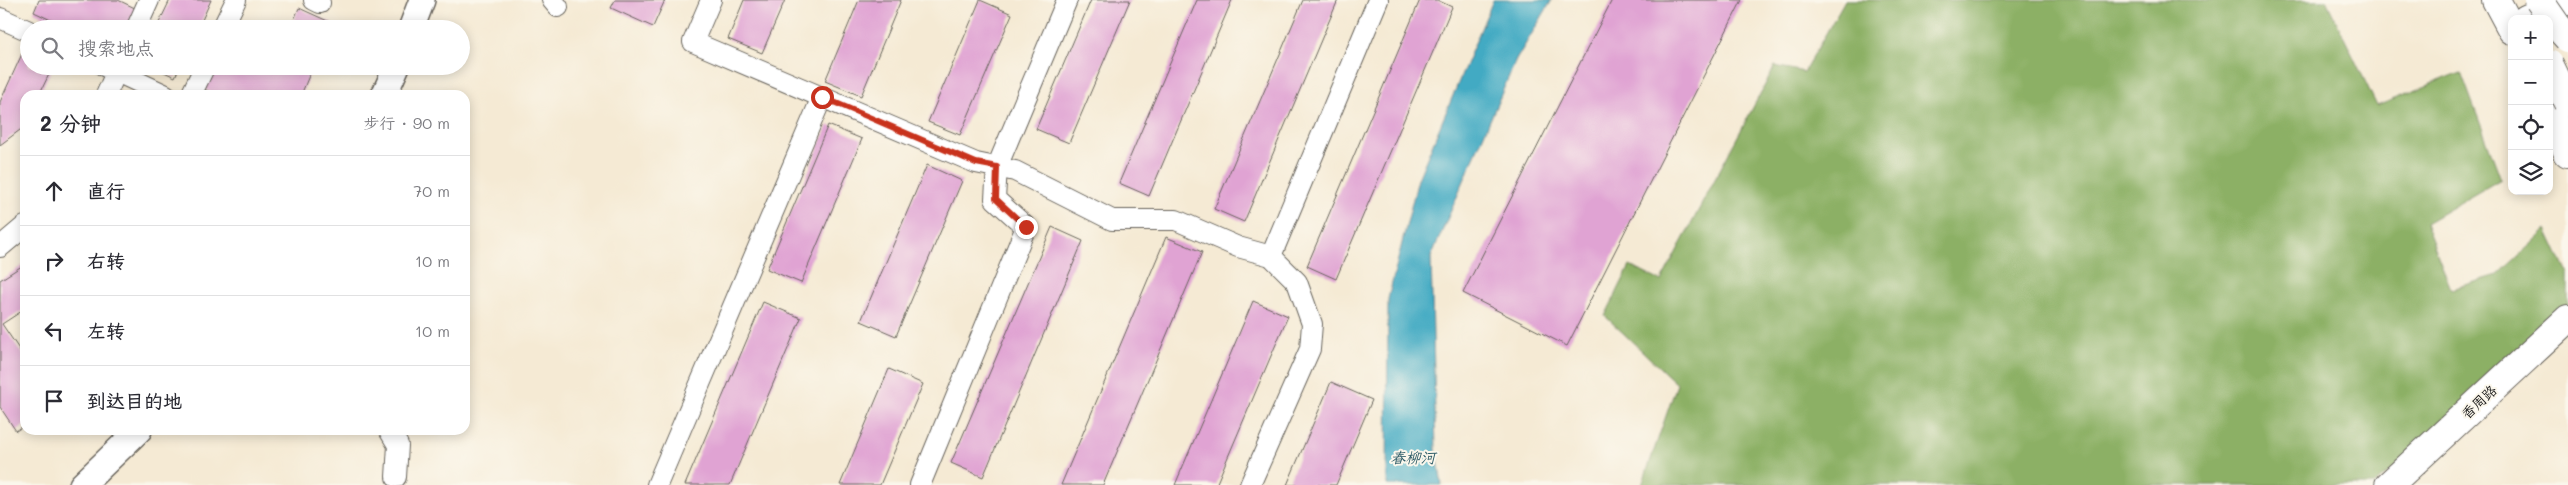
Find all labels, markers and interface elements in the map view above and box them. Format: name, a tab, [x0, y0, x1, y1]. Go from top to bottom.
map controls	[2508, 15, 2553, 195]
button: +	[2508, 15, 2553, 60]
search box	[20, 20, 470, 75]
icon: search	[38, 34, 66, 62]
text: 搜索地点	[78, 35, 154, 60]
button: −	[2508, 60, 2553, 105]
route start	[811, 86, 834, 109]
button: locate	[2508, 105, 2553, 150]
text: 2 分钟	[40, 109, 101, 136]
text: 步行 · 90 m	[364, 112, 450, 133]
button: layers	[2508, 150, 2553, 195]
icon: ahead	[40, 177, 68, 205]
text: 直行	[87, 178, 125, 203]
text: 70 m	[413, 180, 450, 201]
route end	[1015, 216, 1038, 239]
icon: right	[40, 247, 68, 275]
text: 右转	[87, 248, 125, 273]
text: 10 m	[415, 250, 450, 271]
icon: left	[40, 317, 68, 345]
text: 左转	[87, 318, 125, 343]
text: 10 m	[415, 320, 450, 341]
street label: 香周路	[2457, 380, 2500, 423]
icon: arrive	[40, 387, 68, 415]
text: 到达目的地	[87, 388, 182, 413]
water label: 春柳河	[1390, 447, 1438, 467]

